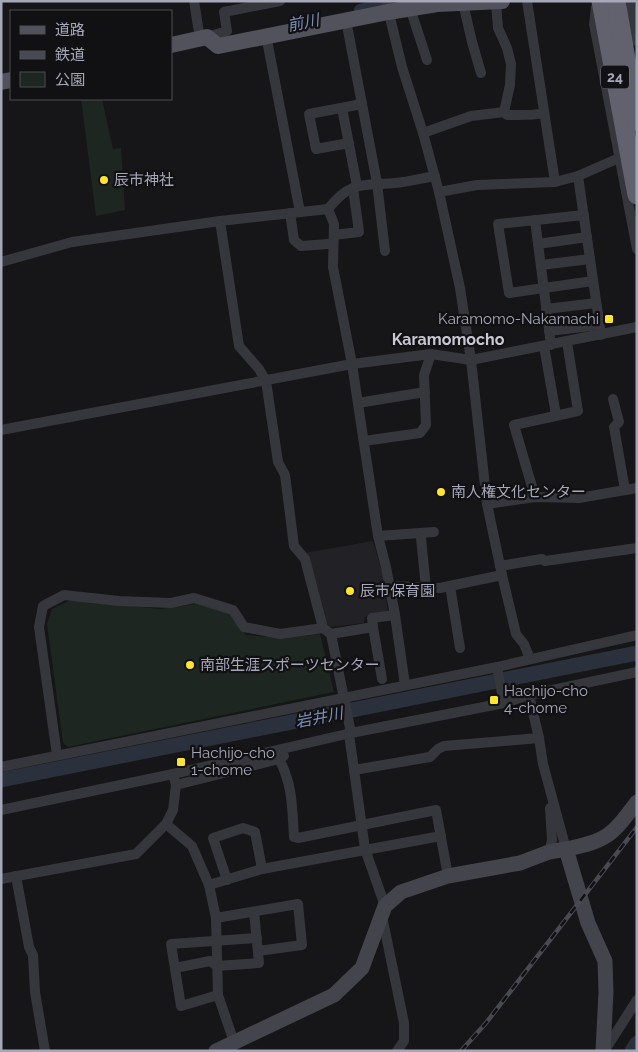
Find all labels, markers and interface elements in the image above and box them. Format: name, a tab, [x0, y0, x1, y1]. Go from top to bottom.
legend	[10, 10, 172, 100]
water label: 前川	[286, 10, 323, 35]
text: 道路	[55, 21, 85, 39]
text: 鉄道	[55, 46, 85, 64]
road number: 24	[601, 66, 629, 88]
text: 公園	[55, 71, 85, 89]
place label: 辰市神社	[114, 171, 174, 189]
marker: 辰市神社	[98, 174, 110, 186]
place label: Karamomo-Nakamachi	[438, 310, 599, 328]
marker: Karamomo-Nakamachi	[603, 313, 615, 325]
district label: Karamomocho	[392, 330, 505, 349]
place label: 南人権文化センター	[451, 483, 586, 501]
marker: 南人権文化センター	[435, 486, 447, 498]
place label: 辰市保育園	[360, 582, 435, 600]
marker: 辰市保育園	[344, 585, 356, 597]
place label: 南部生涯スポーツセンター	[200, 656, 380, 674]
marker: 南部生涯スポーツセンター	[184, 659, 196, 671]
place label: Hachijo-cho 4-chome	[504, 682, 588, 717]
marker: Hachijo-cho 4-chome	[488, 694, 500, 706]
water label: 岩井川	[294, 703, 346, 731]
place label: Hachijo-cho 1-chome	[191, 744, 275, 779]
marker: Hachijo-cho 1-chome	[175, 756, 187, 768]

